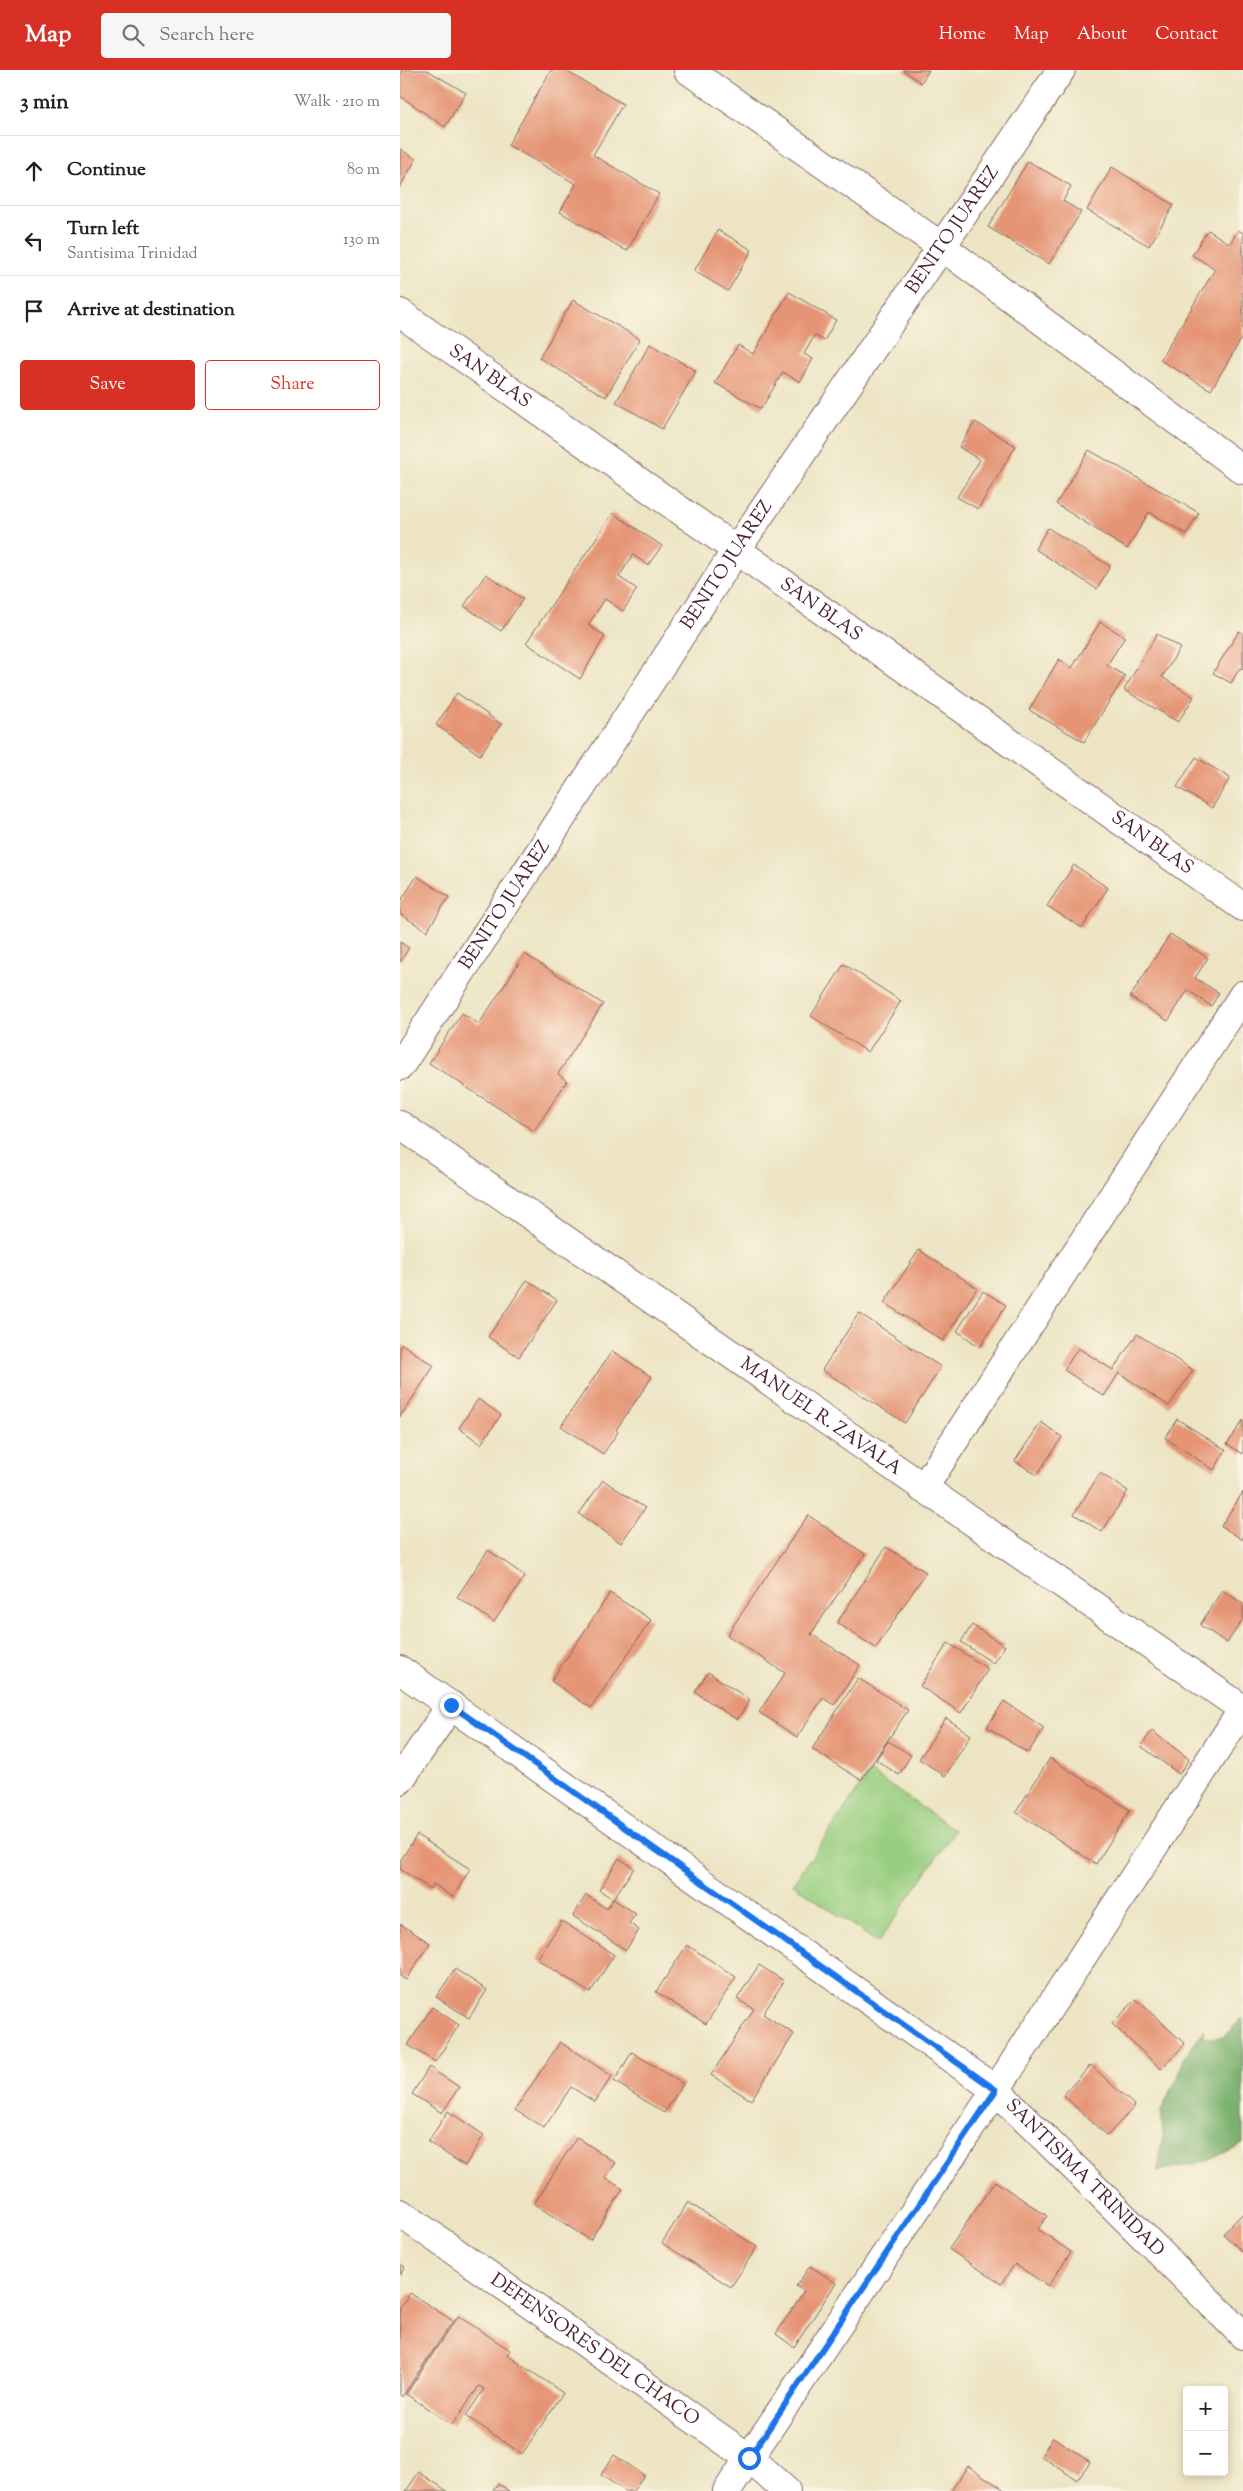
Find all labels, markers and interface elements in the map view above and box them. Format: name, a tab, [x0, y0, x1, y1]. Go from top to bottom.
search box	[101, 13, 451, 58]
text: Map	[25, 18, 71, 52]
icon: search	[119, 21, 147, 49]
text: Search here	[159, 22, 255, 49]
text: Home	[939, 22, 986, 48]
text: Map	[1014, 22, 1049, 48]
text: About	[1077, 22, 1127, 48]
text: Contact	[1155, 22, 1218, 48]
text: 3 min	[20, 88, 69, 118]
text: Walk · 210 m	[294, 91, 380, 114]
icon: ahead	[20, 157, 48, 185]
text: Continue	[67, 157, 146, 184]
text: 80 m	[347, 159, 380, 182]
street label: BENITO JUAREZ	[900, 160, 1006, 300]
text: Turn left	[67, 216, 139, 243]
icon: left	[20, 227, 48, 255]
text: 130 m	[343, 229, 380, 252]
text: Santisima Trinidad	[67, 243, 198, 266]
icon: arrive	[20, 297, 48, 325]
text: Arrive at destination	[67, 297, 235, 324]
street label: SAN BLAS	[443, 338, 537, 415]
button: Save	[20, 360, 195, 410]
button: Share	[205, 360, 380, 410]
street label: BENITO JUAREZ	[674, 495, 780, 635]
street label: SAN BLAS	[774, 571, 868, 648]
street label: SAN BLAS	[1105, 804, 1199, 881]
street label: BENITO JUAREZ	[453, 835, 557, 975]
street label: MANUEL R. ZAVALA	[734, 1351, 908, 1483]
route end	[440, 1694, 463, 1717]
street label: SANTISIMA TRINIDAD	[999, 2093, 1170, 2263]
street label: DEFENSORES DEL CHACO	[485, 2267, 705, 2433]
map controls	[1183, 2386, 1228, 2476]
button: +	[1183, 2386, 1228, 2431]
button: −	[1183, 2431, 1228, 2476]
route start	[738, 2447, 761, 2470]

